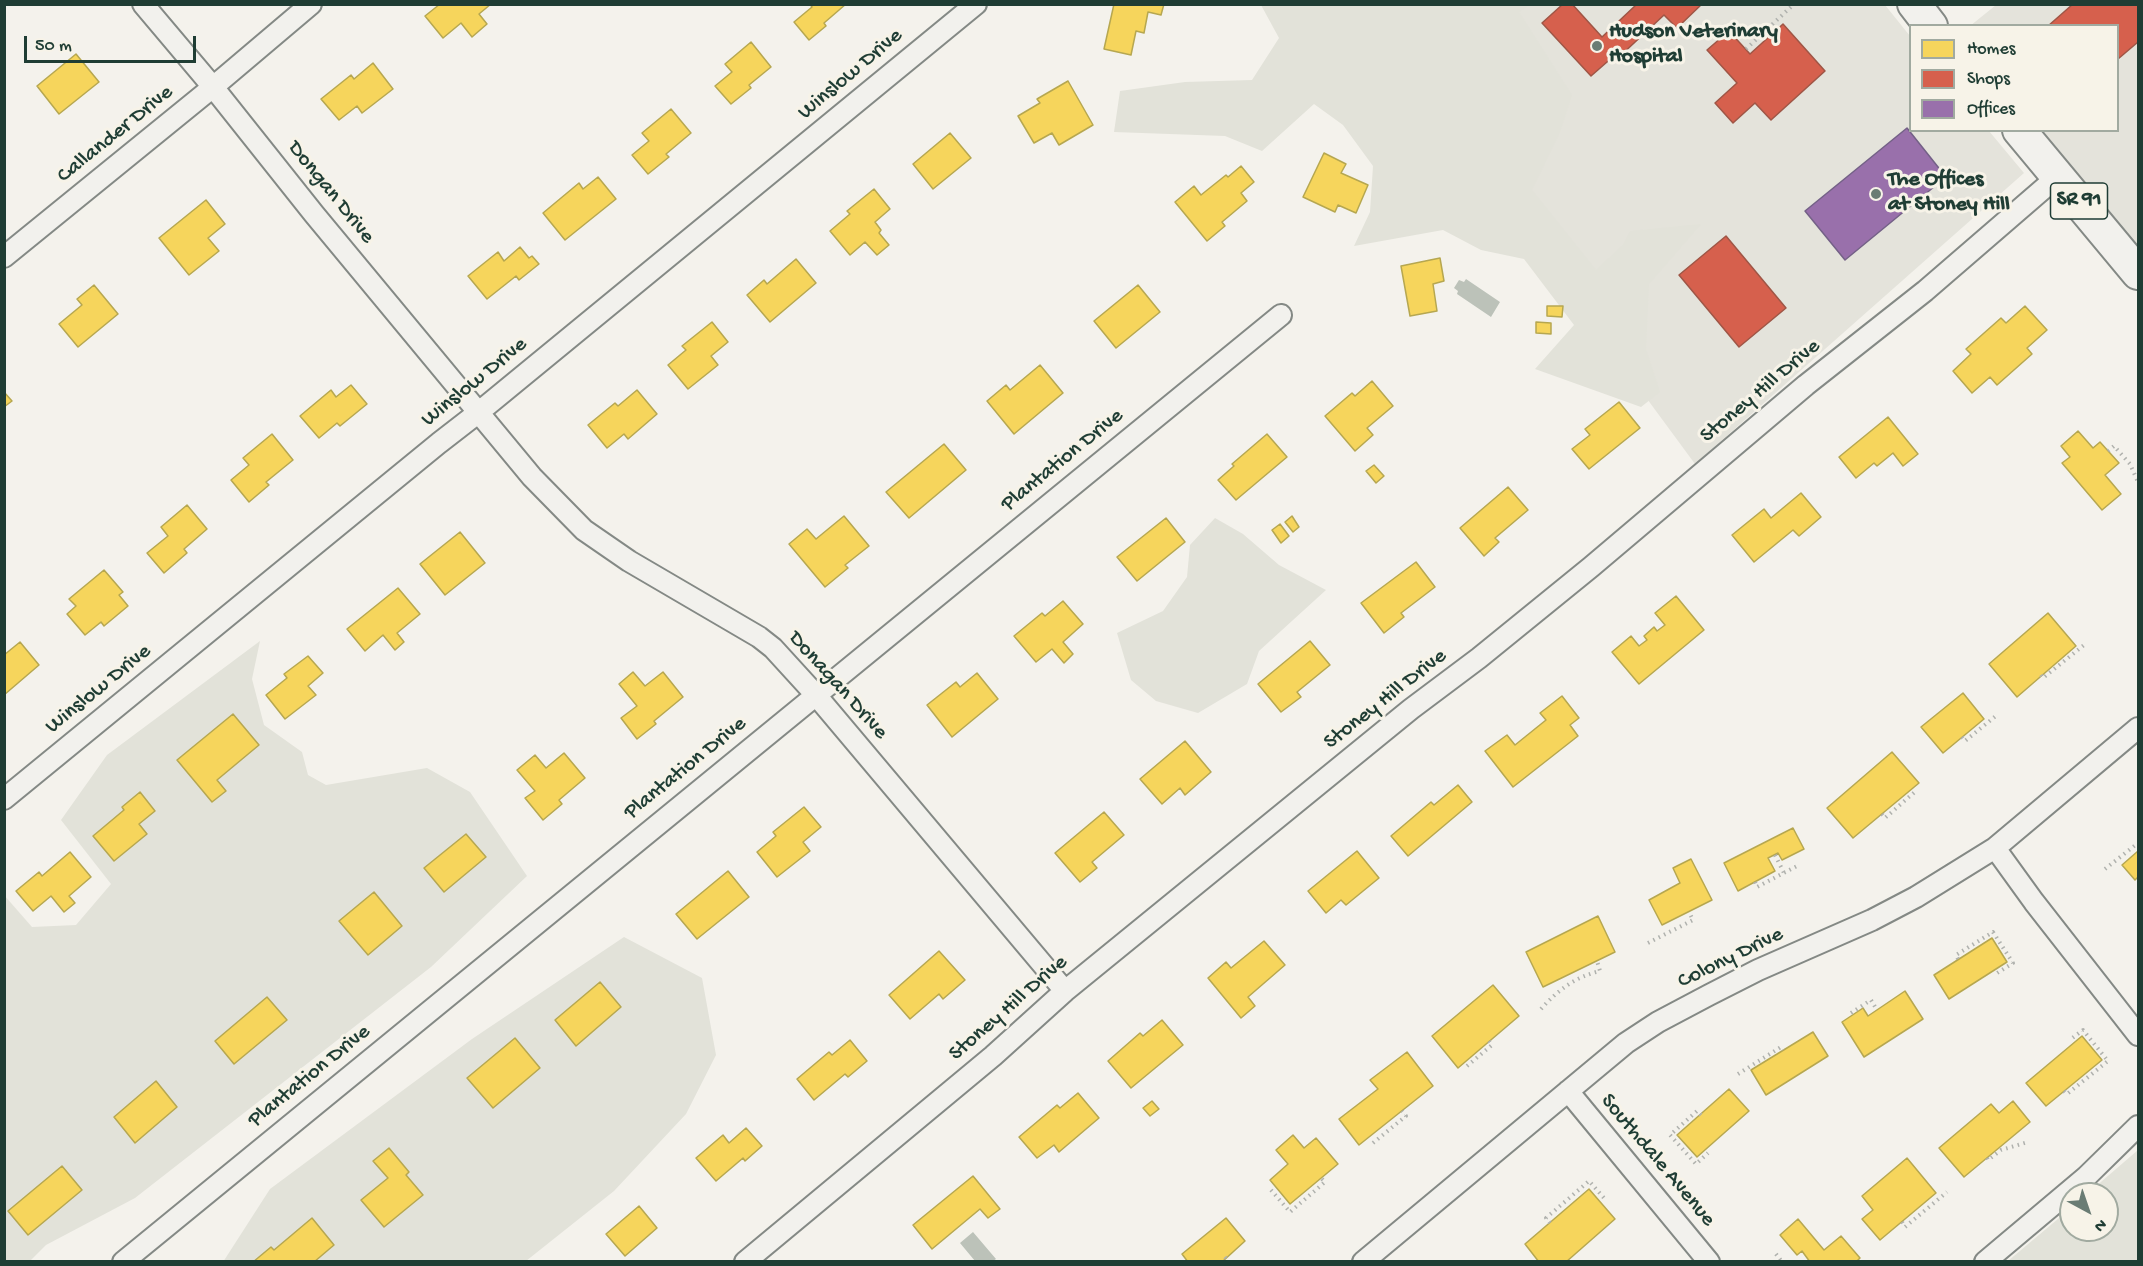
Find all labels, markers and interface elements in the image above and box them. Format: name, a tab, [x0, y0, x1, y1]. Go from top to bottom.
place label: Hudson Veterinary Hospital	[1609, 20, 1778, 72]
scale bar	[27, 24, 200, 62]
street label: Winslow Drive	[793, 24, 909, 126]
legend	[1909, 24, 2119, 132]
text: 50 m	[35, 36, 72, 57]
marker: Hudson Veterinary Hospital	[1590, 39, 1604, 53]
text: Homes	[1967, 39, 2015, 60]
text: Shops	[1967, 69, 2010, 90]
street label: Callander Drive	[53, 80, 179, 190]
text: Offices	[1967, 99, 2015, 120]
street label: Dongan Drive	[281, 136, 379, 250]
place label: The Offices at Stoney Hill	[1888, 168, 2010, 220]
road number: SR 91	[2050, 183, 2108, 219]
marker: The Offices at Stoney Hill	[1869, 187, 1883, 201]
street label: Winslow Drive	[417, 332, 533, 434]
street label: Stoney Hill Drive	[1696, 334, 1826, 450]
street label: Plantation Drive	[997, 404, 1129, 518]
street label: Donagan Drive	[781, 626, 893, 746]
street label: Winslow Drive	[41, 639, 157, 741]
street label: Stoney Hill Drive	[1319, 644, 1453, 756]
street label: Plantation Drive	[620, 712, 752, 826]
street label: Colony Drive	[1674, 922, 1788, 996]
street label: Stoney Hill Drive	[944, 950, 1074, 1068]
street label: Plantation Drive	[244, 1020, 376, 1134]
street label: Southdale Avenue	[1594, 1089, 1720, 1233]
north arrow	[2059, 1182, 2119, 1242]
text: N	[2090, 1214, 2110, 1235]

